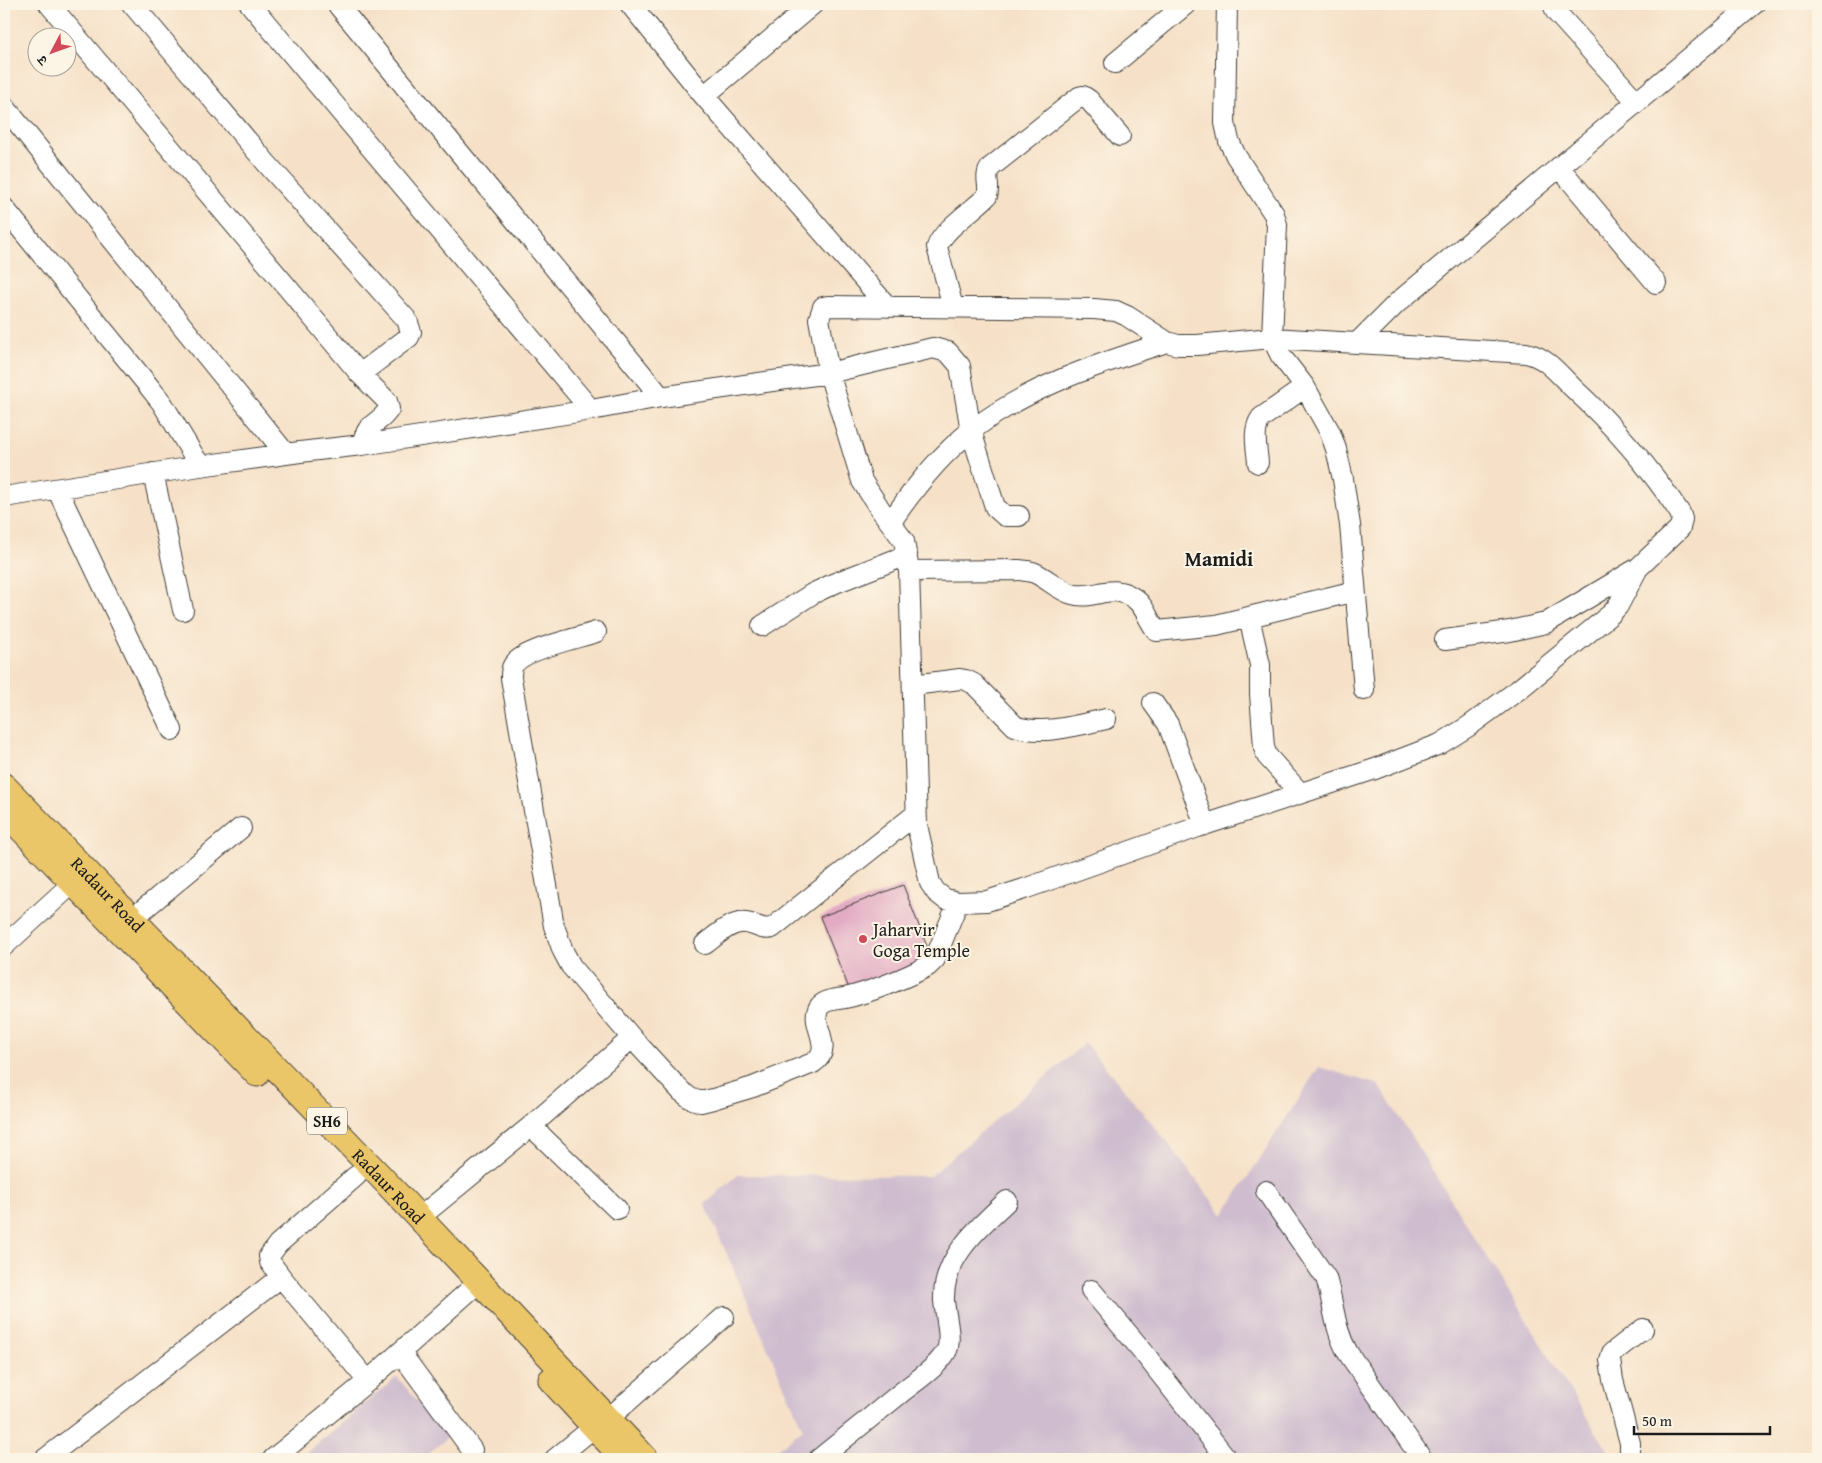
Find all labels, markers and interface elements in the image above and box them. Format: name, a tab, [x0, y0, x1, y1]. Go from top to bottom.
north arrow	[28, 28, 78, 78]
text: उ	[32, 51, 53, 71]
district label: Mamidi	[1185, 544, 1253, 573]
street label: Radaur Road	[65, 850, 151, 938]
place label: Jaharvir Goga Temple	[871, 916, 970, 964]
marker: Jaharvir Goga Temple	[857, 933, 869, 945]
road number: SH6	[307, 1108, 347, 1134]
street label: Radaur Road	[346, 1142, 432, 1230]
scale bar	[1634, 1403, 1771, 1435]
text: 50 m	[1642, 1410, 1673, 1431]

